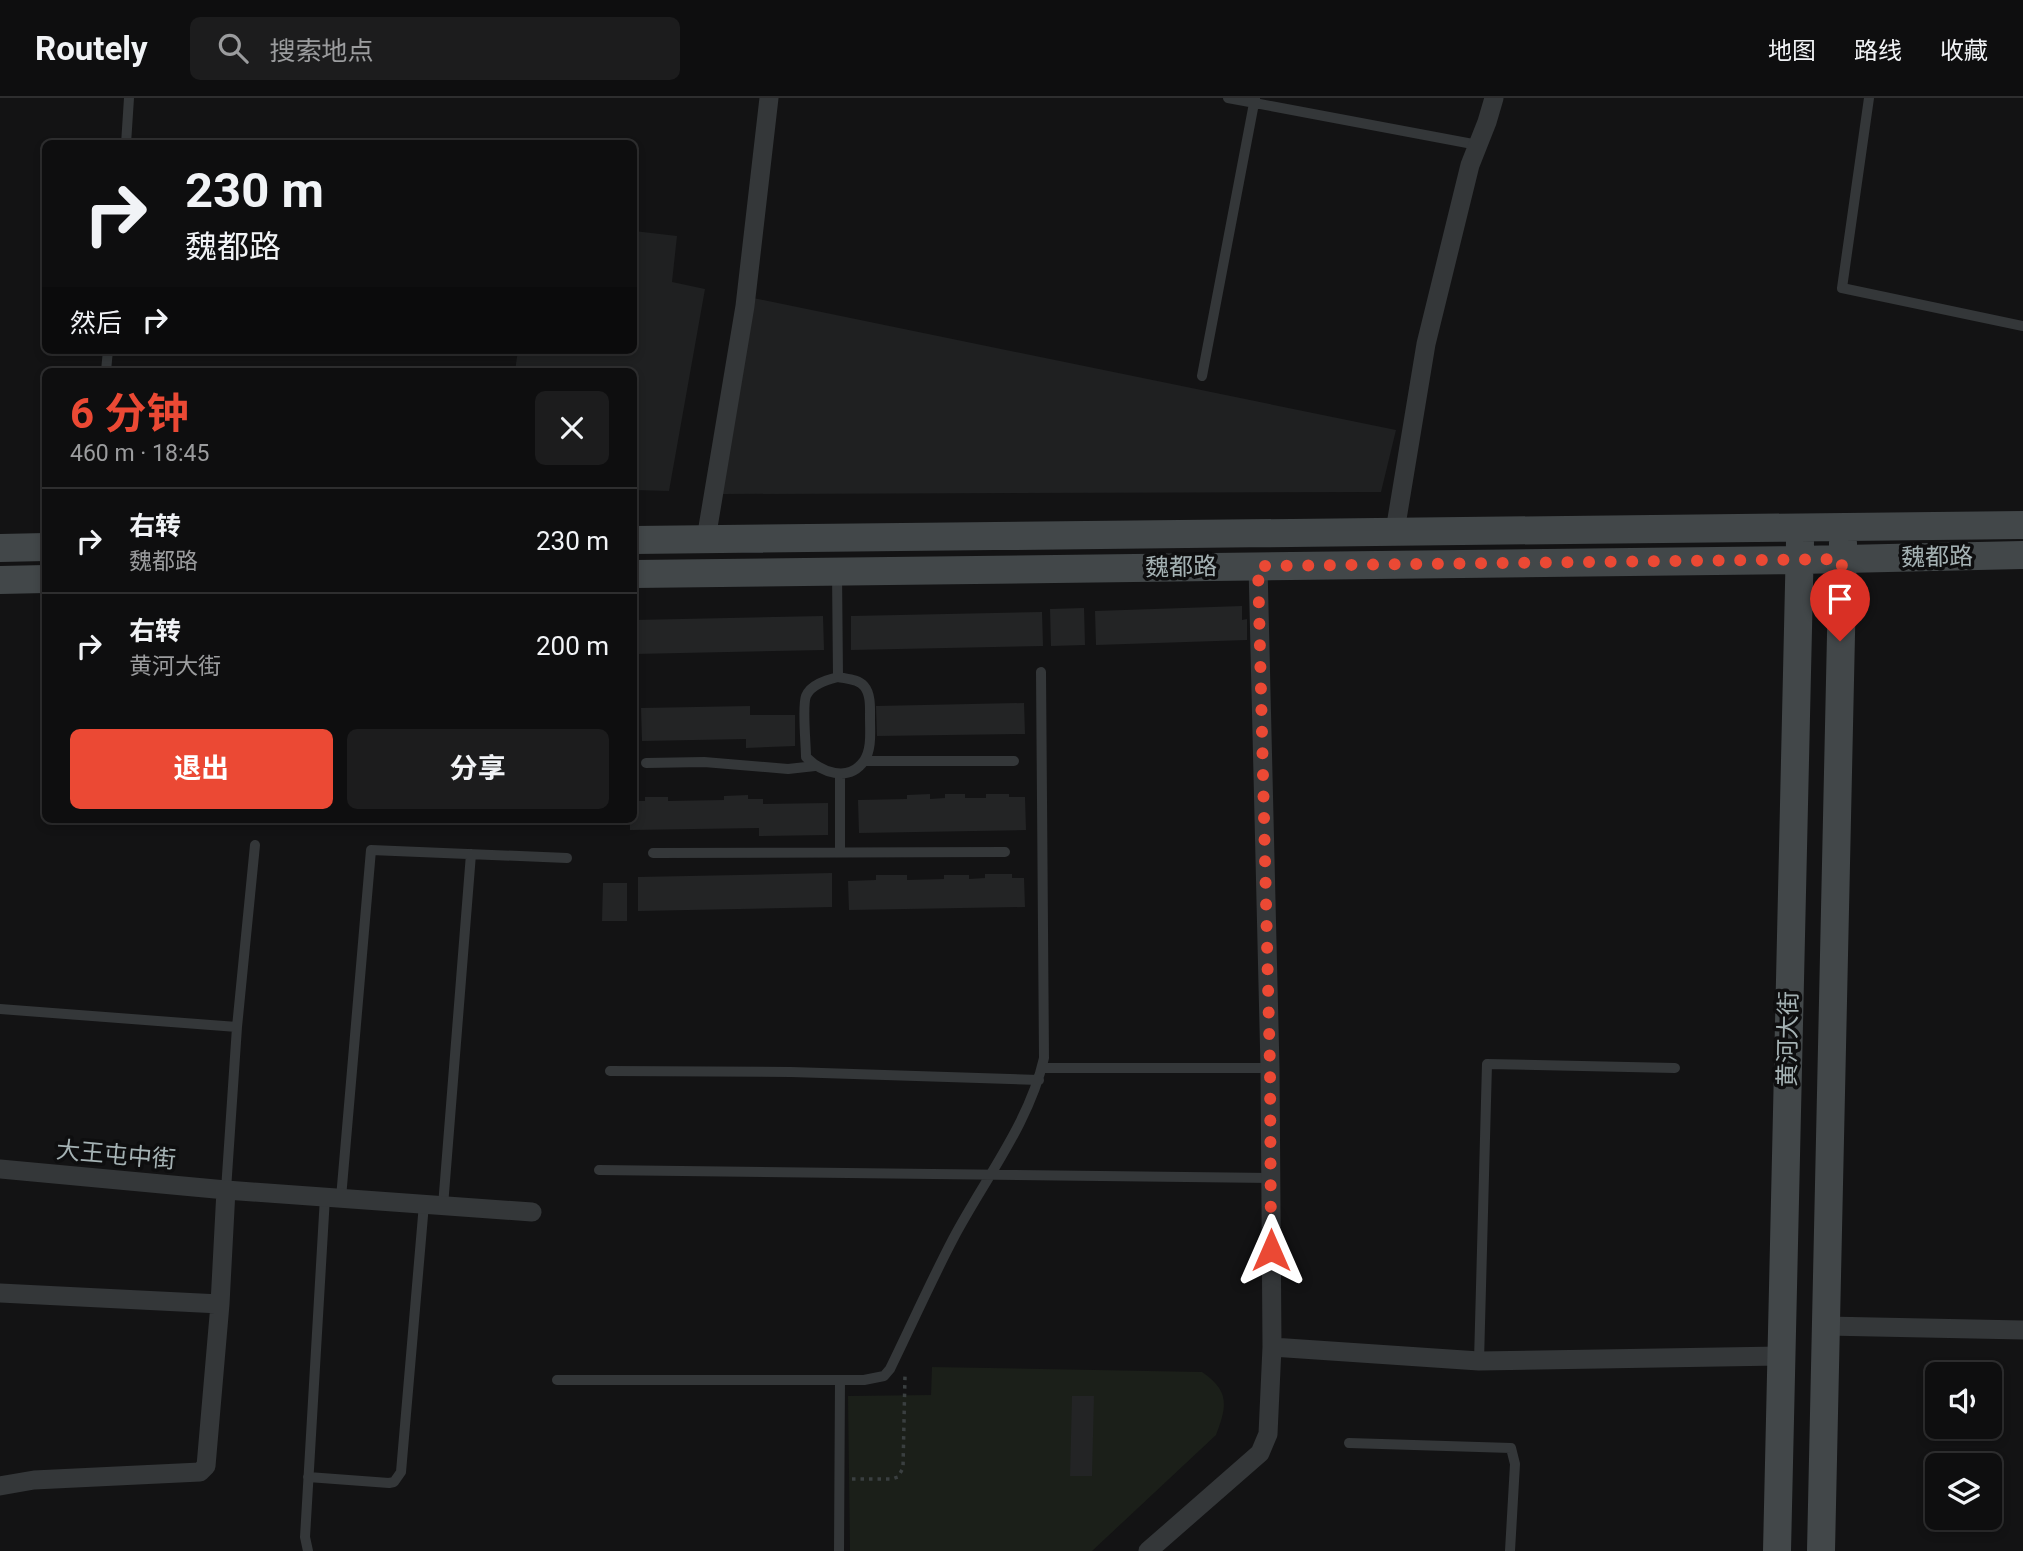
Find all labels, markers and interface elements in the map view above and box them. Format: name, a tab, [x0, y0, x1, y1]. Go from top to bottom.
search box	[190, 17, 680, 80]
text: Routely	[35, 29, 148, 68]
icon: search	[214, 29, 252, 67]
text: 搜索地点	[270, 36, 374, 66]
text: 地图	[1768, 37, 1816, 65]
text: 路线	[1854, 37, 1902, 65]
text: 收藏	[1940, 37, 1988, 65]
text: 230 m	[185, 162, 324, 219]
icon: right	[70, 168, 161, 259]
text: 魏都路	[185, 228, 281, 266]
icon: right	[136, 301, 174, 339]
text: 然后	[70, 308, 122, 338]
text: 6 分钟	[70, 389, 189, 438]
button: close	[535, 391, 609, 465]
text: 460 m · 18:45	[70, 440, 209, 467]
text: 右转	[129, 511, 181, 541]
icon: right	[70, 522, 108, 560]
text: 230 m	[536, 526, 609, 556]
street label: 魏都路	[1901, 542, 1973, 572]
text: 魏都路	[129, 548, 198, 575]
street label: 魏都路	[1145, 552, 1217, 582]
pin	[1810, 569, 1870, 641]
icon: arrive	[1821, 580, 1859, 618]
text: 右转	[129, 616, 181, 646]
icon: right	[70, 627, 108, 665]
text: 200 m	[536, 631, 609, 661]
text: 黄河大街	[129, 653, 221, 680]
button: 退出	[70, 729, 333, 809]
button: 分享	[347, 729, 609, 809]
street label: 黄河大街	[1773, 991, 1803, 1087]
street label: 大王屯中街	[55, 1136, 177, 1174]
position arrow	[1234, 1213, 1308, 1287]
map controls	[1925, 1362, 2002, 1530]
button: sound	[1925, 1362, 2002, 1439]
button: layers	[1925, 1453, 2002, 1530]

